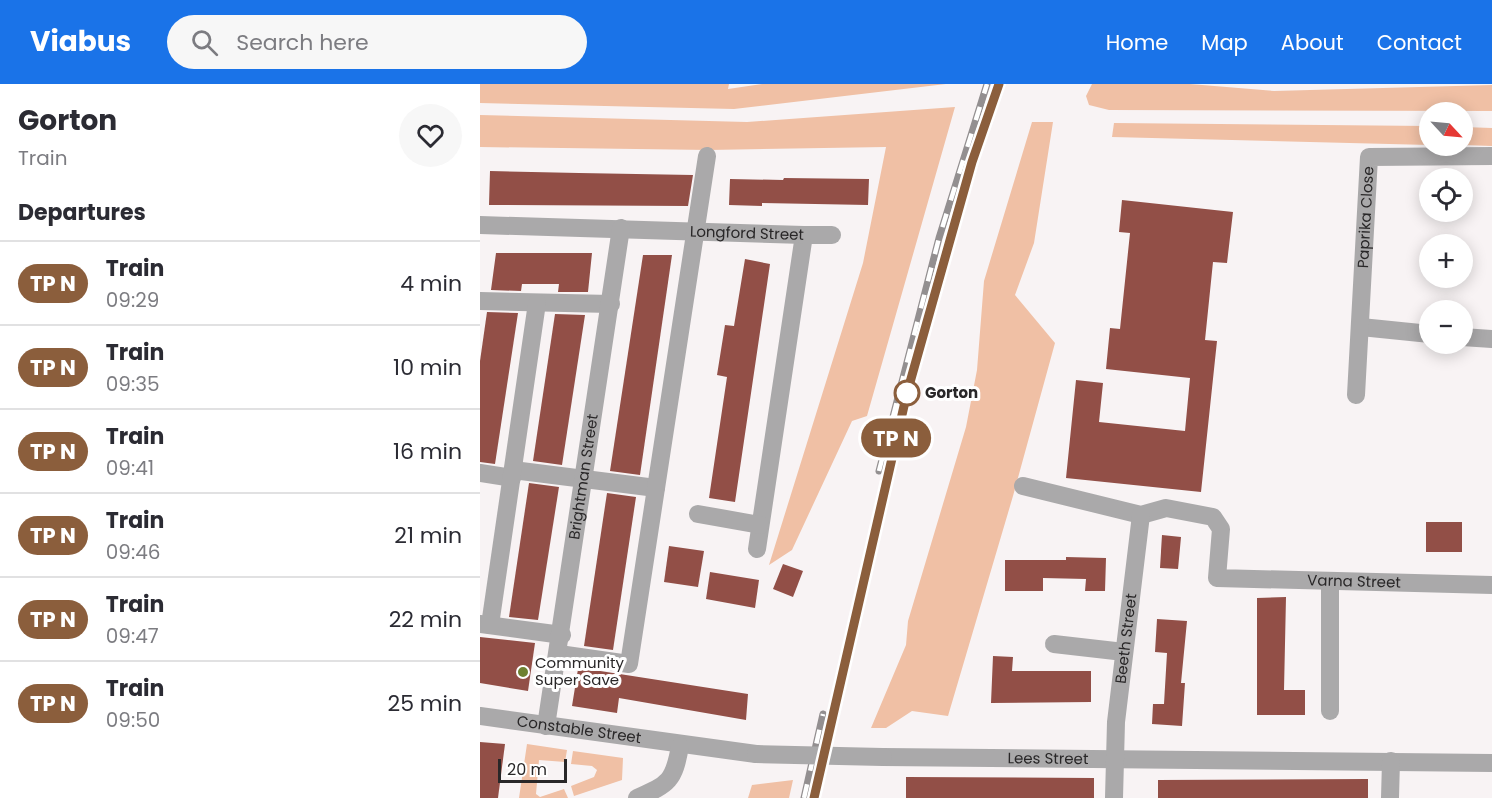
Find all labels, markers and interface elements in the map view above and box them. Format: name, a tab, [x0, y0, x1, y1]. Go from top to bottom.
search box	[167, 15, 587, 69]
text: Viabus	[30, 22, 131, 61]
icon: search	[188, 26, 221, 59]
text: Search here	[236, 27, 369, 58]
text: Home	[1106, 28, 1168, 57]
text: Map	[1201, 28, 1248, 57]
text: About	[1281, 28, 1344, 57]
text: Contact	[1377, 28, 1462, 57]
text: Gorton	[18, 101, 117, 140]
north arrow	[1419, 102, 1473, 156]
map controls	[1419, 102, 1473, 354]
button: heart	[399, 104, 462, 167]
text: Train	[18, 144, 68, 172]
street label: Paprika Close	[1352, 166, 1378, 269]
button: locate	[1419, 168, 1473, 222]
text: Departures	[18, 197, 146, 228]
street label: Longford Street	[690, 220, 804, 245]
button: +	[1419, 234, 1473, 288]
text: Train	[106, 253, 164, 284]
text: 4 min	[400, 268, 462, 299]
text: TP N	[30, 269, 76, 298]
text: 09:29	[106, 286, 159, 314]
button: −	[1419, 300, 1473, 354]
text: Train	[106, 337, 164, 368]
text: 10 min	[393, 352, 462, 383]
text: TP N	[30, 353, 76, 382]
text: 09:35	[106, 370, 160, 398]
marker: Gorton	[894, 380, 920, 406]
place label: Gorton	[925, 382, 978, 403]
street label: Brightman Street	[563, 412, 603, 541]
line badge: TP N	[854, 418, 938, 458]
text: Train	[106, 421, 164, 452]
text: TP N	[873, 424, 919, 453]
text: 16 min	[393, 436, 462, 467]
text: TP N	[30, 437, 76, 466]
text: 09:41	[106, 454, 154, 482]
text: Train	[106, 505, 164, 536]
text: 21 min	[394, 520, 462, 551]
text: TP N	[30, 521, 76, 550]
text: 09:46	[106, 538, 160, 566]
street label: Varna Street	[1307, 569, 1401, 593]
text: Train	[106, 589, 164, 620]
street label: Beeth Street	[1110, 592, 1141, 685]
text: 22 min	[389, 604, 462, 635]
text: TP N	[30, 605, 76, 634]
text: 09:47	[106, 622, 159, 650]
place label: Community Super Save	[535, 652, 624, 690]
marker: Community Super Save	[516, 665, 530, 679]
text: Train	[106, 673, 164, 704]
text: 25 min	[388, 688, 462, 719]
text: TP N	[30, 689, 76, 718]
text: 09:50	[106, 706, 160, 734]
street label: Constable Street	[516, 710, 643, 748]
street label: Lees Street	[1007, 747, 1089, 769]
scale bar	[498, 756, 567, 784]
text: 20 m	[507, 758, 547, 781]

